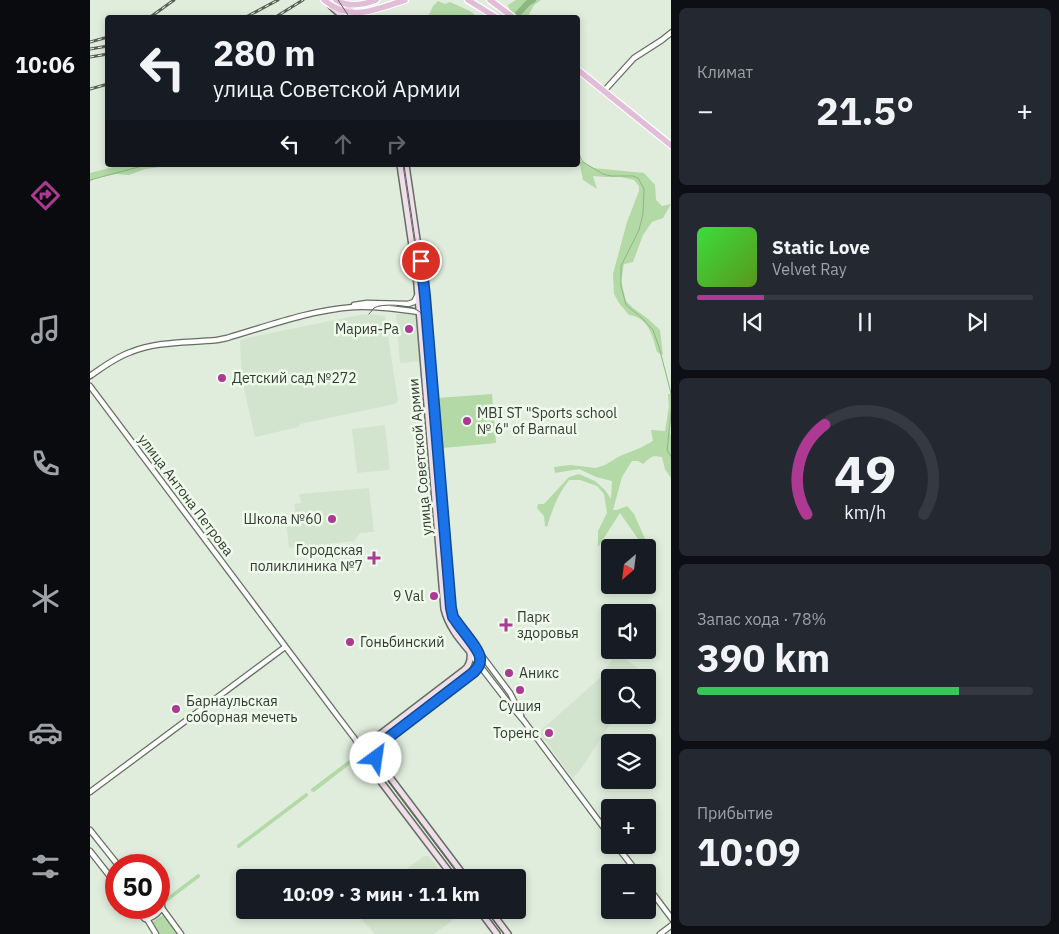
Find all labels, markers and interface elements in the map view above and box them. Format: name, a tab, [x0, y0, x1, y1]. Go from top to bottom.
text: 280 m	[213, 30, 316, 76]
icon: left	[130, 35, 195, 100]
text: 10:06	[15, 50, 75, 79]
text: Климат	[697, 62, 753, 82]
text: улица Советской Армии	[213, 74, 461, 103]
text: 21.5°	[816, 86, 914, 135]
text: −	[697, 92, 714, 129]
text: +	[1016, 92, 1033, 129]
icon: left	[276, 130, 304, 158]
icon: ahead	[329, 130, 357, 158]
icon: right	[382, 130, 410, 158]
icon: directions	[28, 178, 63, 213]
text: Static Love	[772, 235, 870, 259]
pin	[400, 240, 442, 282]
icon: arrive	[407, 247, 435, 275]
text: Velvet Ray	[772, 259, 847, 279]
icon: previous	[739, 308, 767, 336]
icon: pause	[851, 308, 879, 336]
icon: next	[963, 308, 991, 336]
icon: music	[28, 312, 63, 347]
place label: Мария-Ра	[335, 320, 400, 338]
marker: Мария-Ра	[403, 323, 415, 335]
place label: Детский сад №272	[232, 369, 357, 387]
marker: Детский сад №272	[216, 372, 228, 384]
street label: улица Советской Армии	[404, 378, 436, 536]
place label: MBI ST "Sports school № 6" of Barnaul	[477, 404, 617, 438]
marker: MBI ST "Sports school № 6" of Barnaul	[461, 415, 473, 427]
street label: улица Антона Петрова	[134, 431, 238, 560]
text: 49	[834, 440, 896, 507]
icon: phone	[28, 446, 63, 481]
text: km/h	[844, 501, 886, 524]
place label: Школа №60	[243, 510, 322, 528]
marker: Школа №60	[326, 513, 338, 525]
north arrow	[601, 539, 656, 594]
map controls	[601, 539, 656, 919]
place label: Городская поликлиника №7	[250, 541, 363, 575]
marker: Городская поликлиника №7	[367, 551, 381, 565]
icon: climate	[28, 581, 63, 616]
place label: 9 Val	[393, 587, 424, 605]
marker: 9 Val	[428, 590, 440, 602]
button: sound	[601, 604, 656, 659]
place label: Парк здоровья	[517, 608, 579, 642]
text: Запас хода · 78%	[697, 609, 826, 629]
marker: Парк здоровья	[499, 618, 513, 632]
place label: Гоньбинский	[360, 633, 445, 651]
text: 390 km	[697, 633, 830, 682]
marker: Гоньбинский	[344, 636, 356, 648]
place label: Аникс	[519, 664, 559, 682]
marker: Аникс	[503, 667, 515, 679]
button: search	[601, 669, 656, 724]
marker: Сушия	[514, 684, 526, 696]
place label: Барнаульская соборная мечеть	[186, 692, 298, 726]
place label: Сушия	[499, 697, 541, 715]
marker: Барнаульская соборная мечеть	[170, 703, 182, 715]
icon: car	[28, 715, 63, 750]
place label: Торенс	[493, 724, 539, 742]
marker: Торенс	[543, 727, 555, 739]
position arrow	[349, 731, 401, 783]
button: layers	[601, 734, 656, 789]
button: +	[601, 799, 656, 854]
text: Прибытие	[697, 803, 773, 823]
text: 10:09	[697, 827, 801, 876]
icon: filters	[28, 849, 63, 884]
speed limit sign: 50	[105, 854, 170, 919]
button: −	[601, 864, 656, 919]
text: 10:09 · 3 мин · 1.1 km	[282, 882, 480, 906]

